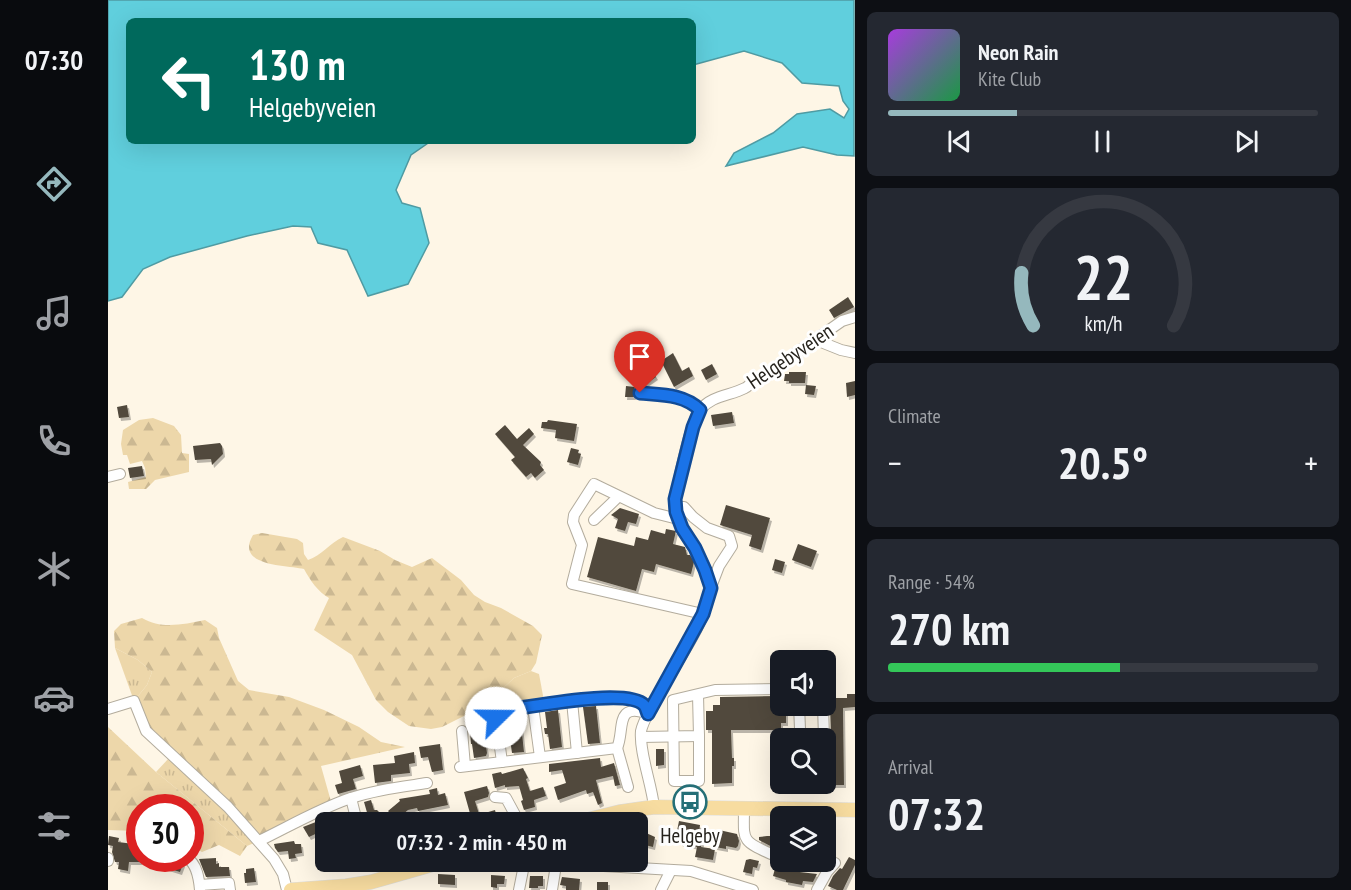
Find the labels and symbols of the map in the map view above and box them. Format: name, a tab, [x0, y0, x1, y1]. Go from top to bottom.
street label: Helgebyveien	[741, 317, 839, 395]
pin	[614, 331, 665, 393]
position arrow	[464, 686, 528, 750]
bus stop icon: Helgeby	[672, 784, 708, 820]
speed limit sign: 30	[126, 794, 204, 872]
place label: Helgeby	[660, 822, 720, 849]

